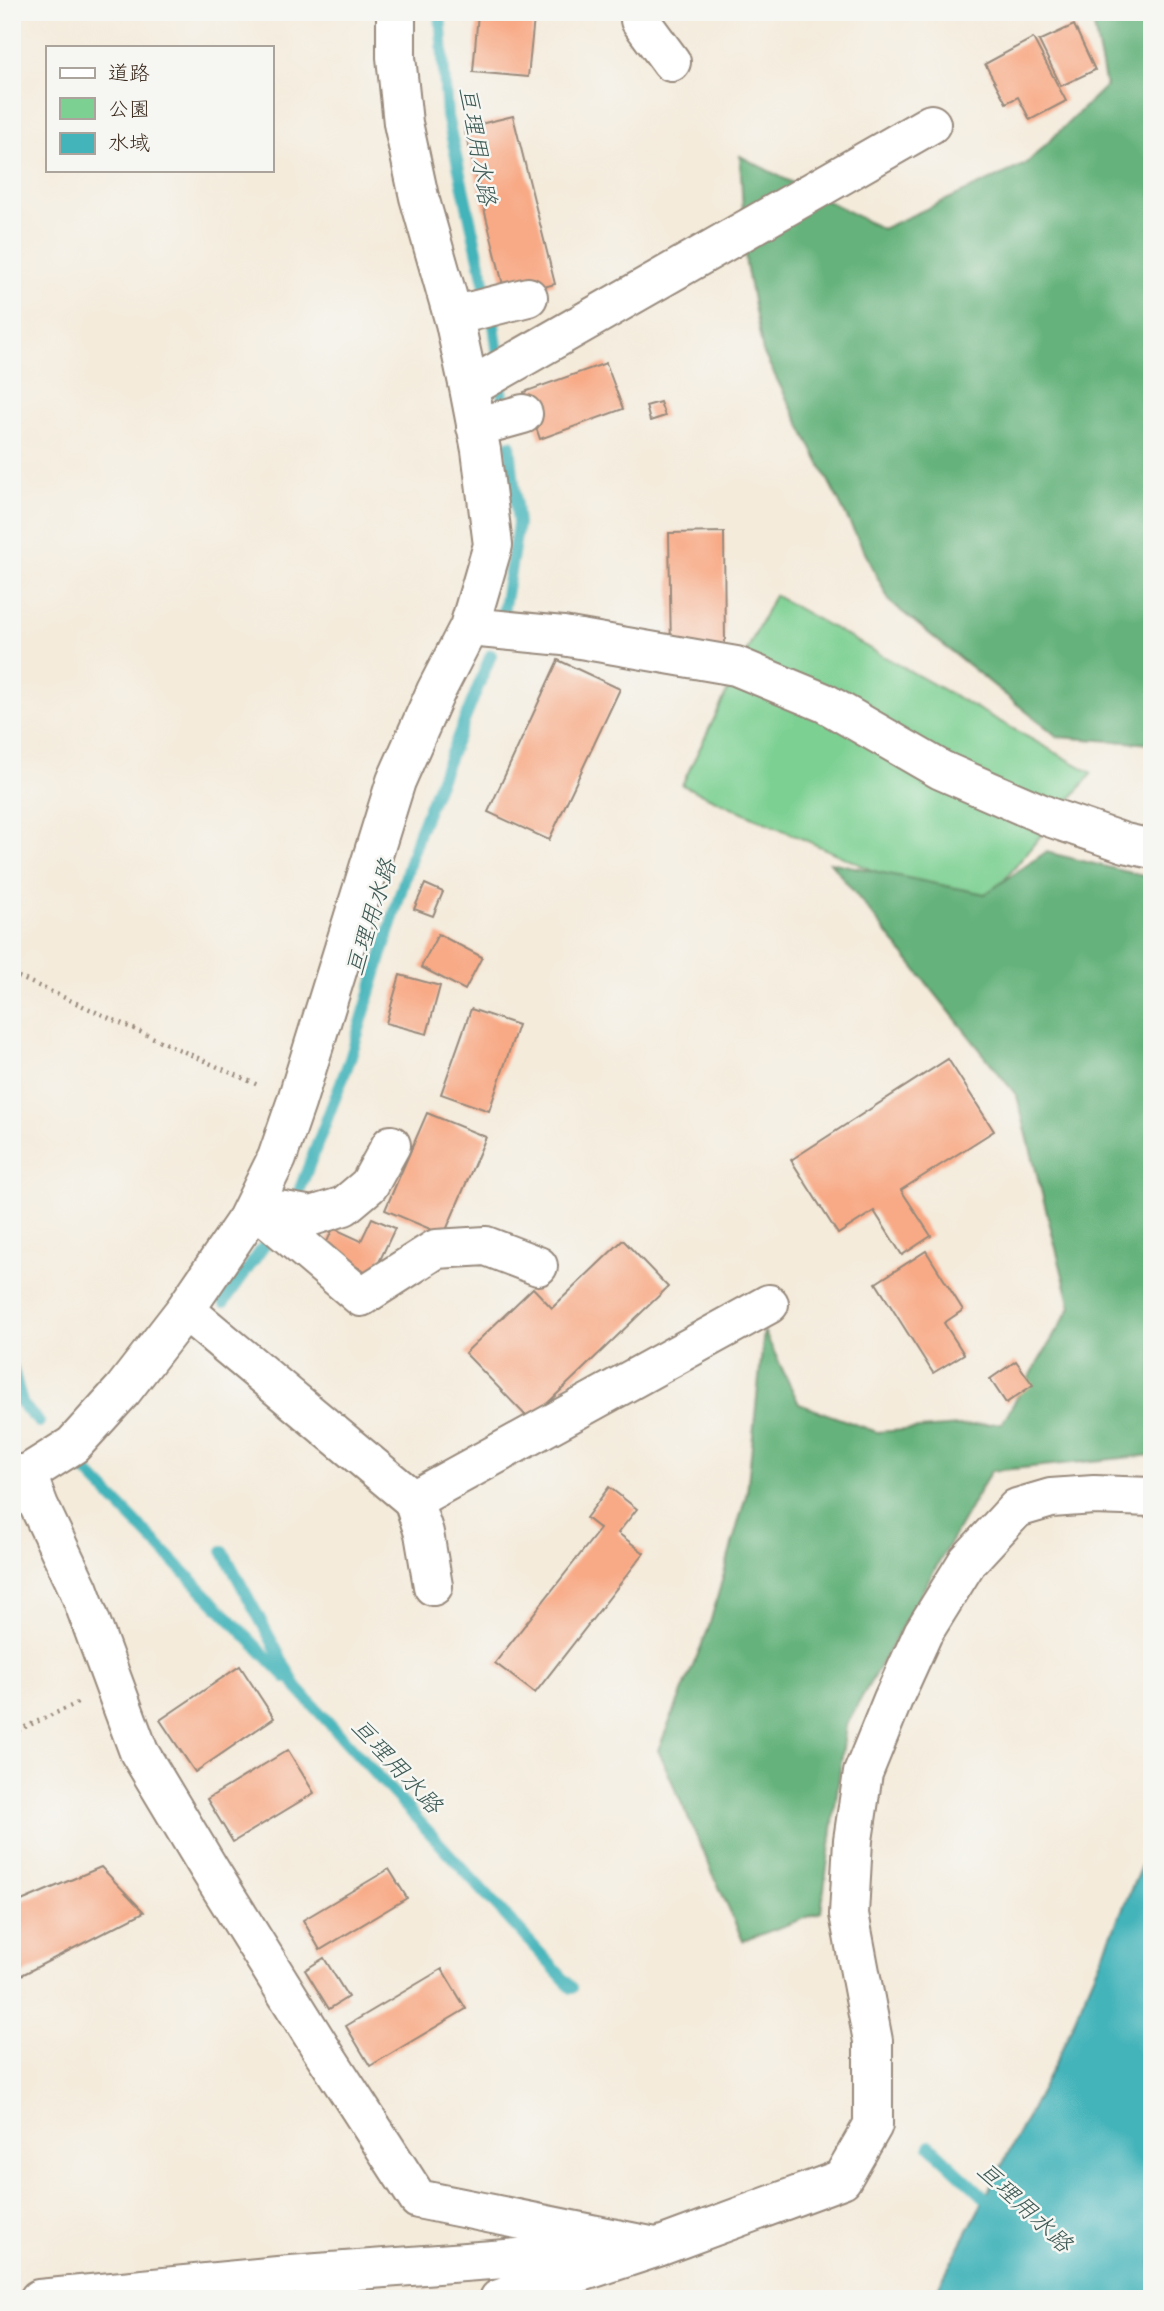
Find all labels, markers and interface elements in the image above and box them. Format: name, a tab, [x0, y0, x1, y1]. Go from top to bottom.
legend	[46, 46, 273, 172]
text: 道路	[108, 59, 150, 86]
water label: 亘理用水路	[454, 84, 505, 209]
text: 公園	[108, 95, 150, 122]
text: 水域	[108, 129, 150, 156]
water label: 亘理用水路	[338, 853, 403, 978]
water label: 亘理用水路	[346, 1711, 451, 1821]
water label: 亘理用水路	[972, 2154, 1081, 2260]

